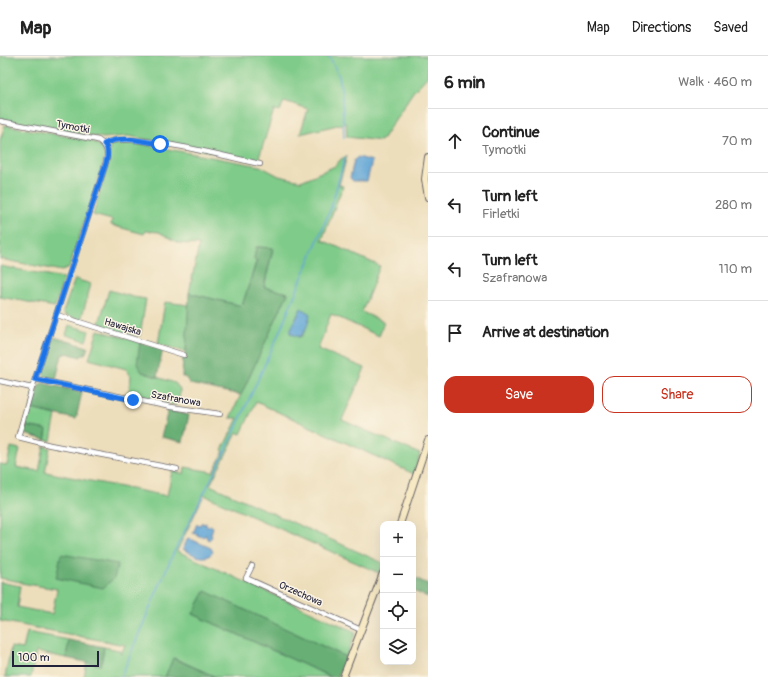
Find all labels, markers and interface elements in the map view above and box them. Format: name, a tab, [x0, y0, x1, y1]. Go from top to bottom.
text: Map	[20, 16, 51, 40]
text: Map	[587, 19, 610, 36]
text: Directions	[632, 19, 691, 36]
text: Saved	[713, 19, 748, 36]
text: 6 min	[444, 72, 485, 93]
text: Walk · 460 m	[678, 74, 752, 90]
street label: Tymotki	[55, 118, 91, 136]
text: Continue	[482, 123, 540, 142]
icon: ahead	[444, 130, 466, 152]
text: 70 m	[722, 133, 752, 149]
route start	[151, 135, 169, 153]
text: Tymotki	[482, 142, 526, 158]
text: Turn left	[482, 187, 538, 206]
icon: left	[444, 194, 466, 216]
text: 280 m	[715, 197, 752, 213]
text: Firletki	[482, 206, 519, 222]
text: Turn left	[482, 251, 538, 270]
icon: left	[444, 258, 466, 280]
text: 110 m	[719, 261, 752, 277]
text: Szafranowa	[482, 270, 547, 286]
street label: Hawajska	[103, 316, 143, 338]
icon: arrive	[444, 322, 466, 344]
text: Arrive at destination	[482, 323, 609, 342]
button: Save	[444, 376, 594, 413]
button: Share	[602, 376, 752, 413]
street label: Szafranowa	[150, 389, 202, 409]
route end	[124, 391, 142, 409]
map controls	[380, 521, 416, 665]
button: +	[380, 521, 416, 557]
button: −	[380, 557, 416, 593]
street label: Orzechowa	[277, 579, 325, 609]
button: locate	[380, 593, 416, 629]
button: layers	[380, 629, 416, 665]
scale bar	[12, 649, 99, 668]
text: 100 m	[18, 651, 49, 664]

